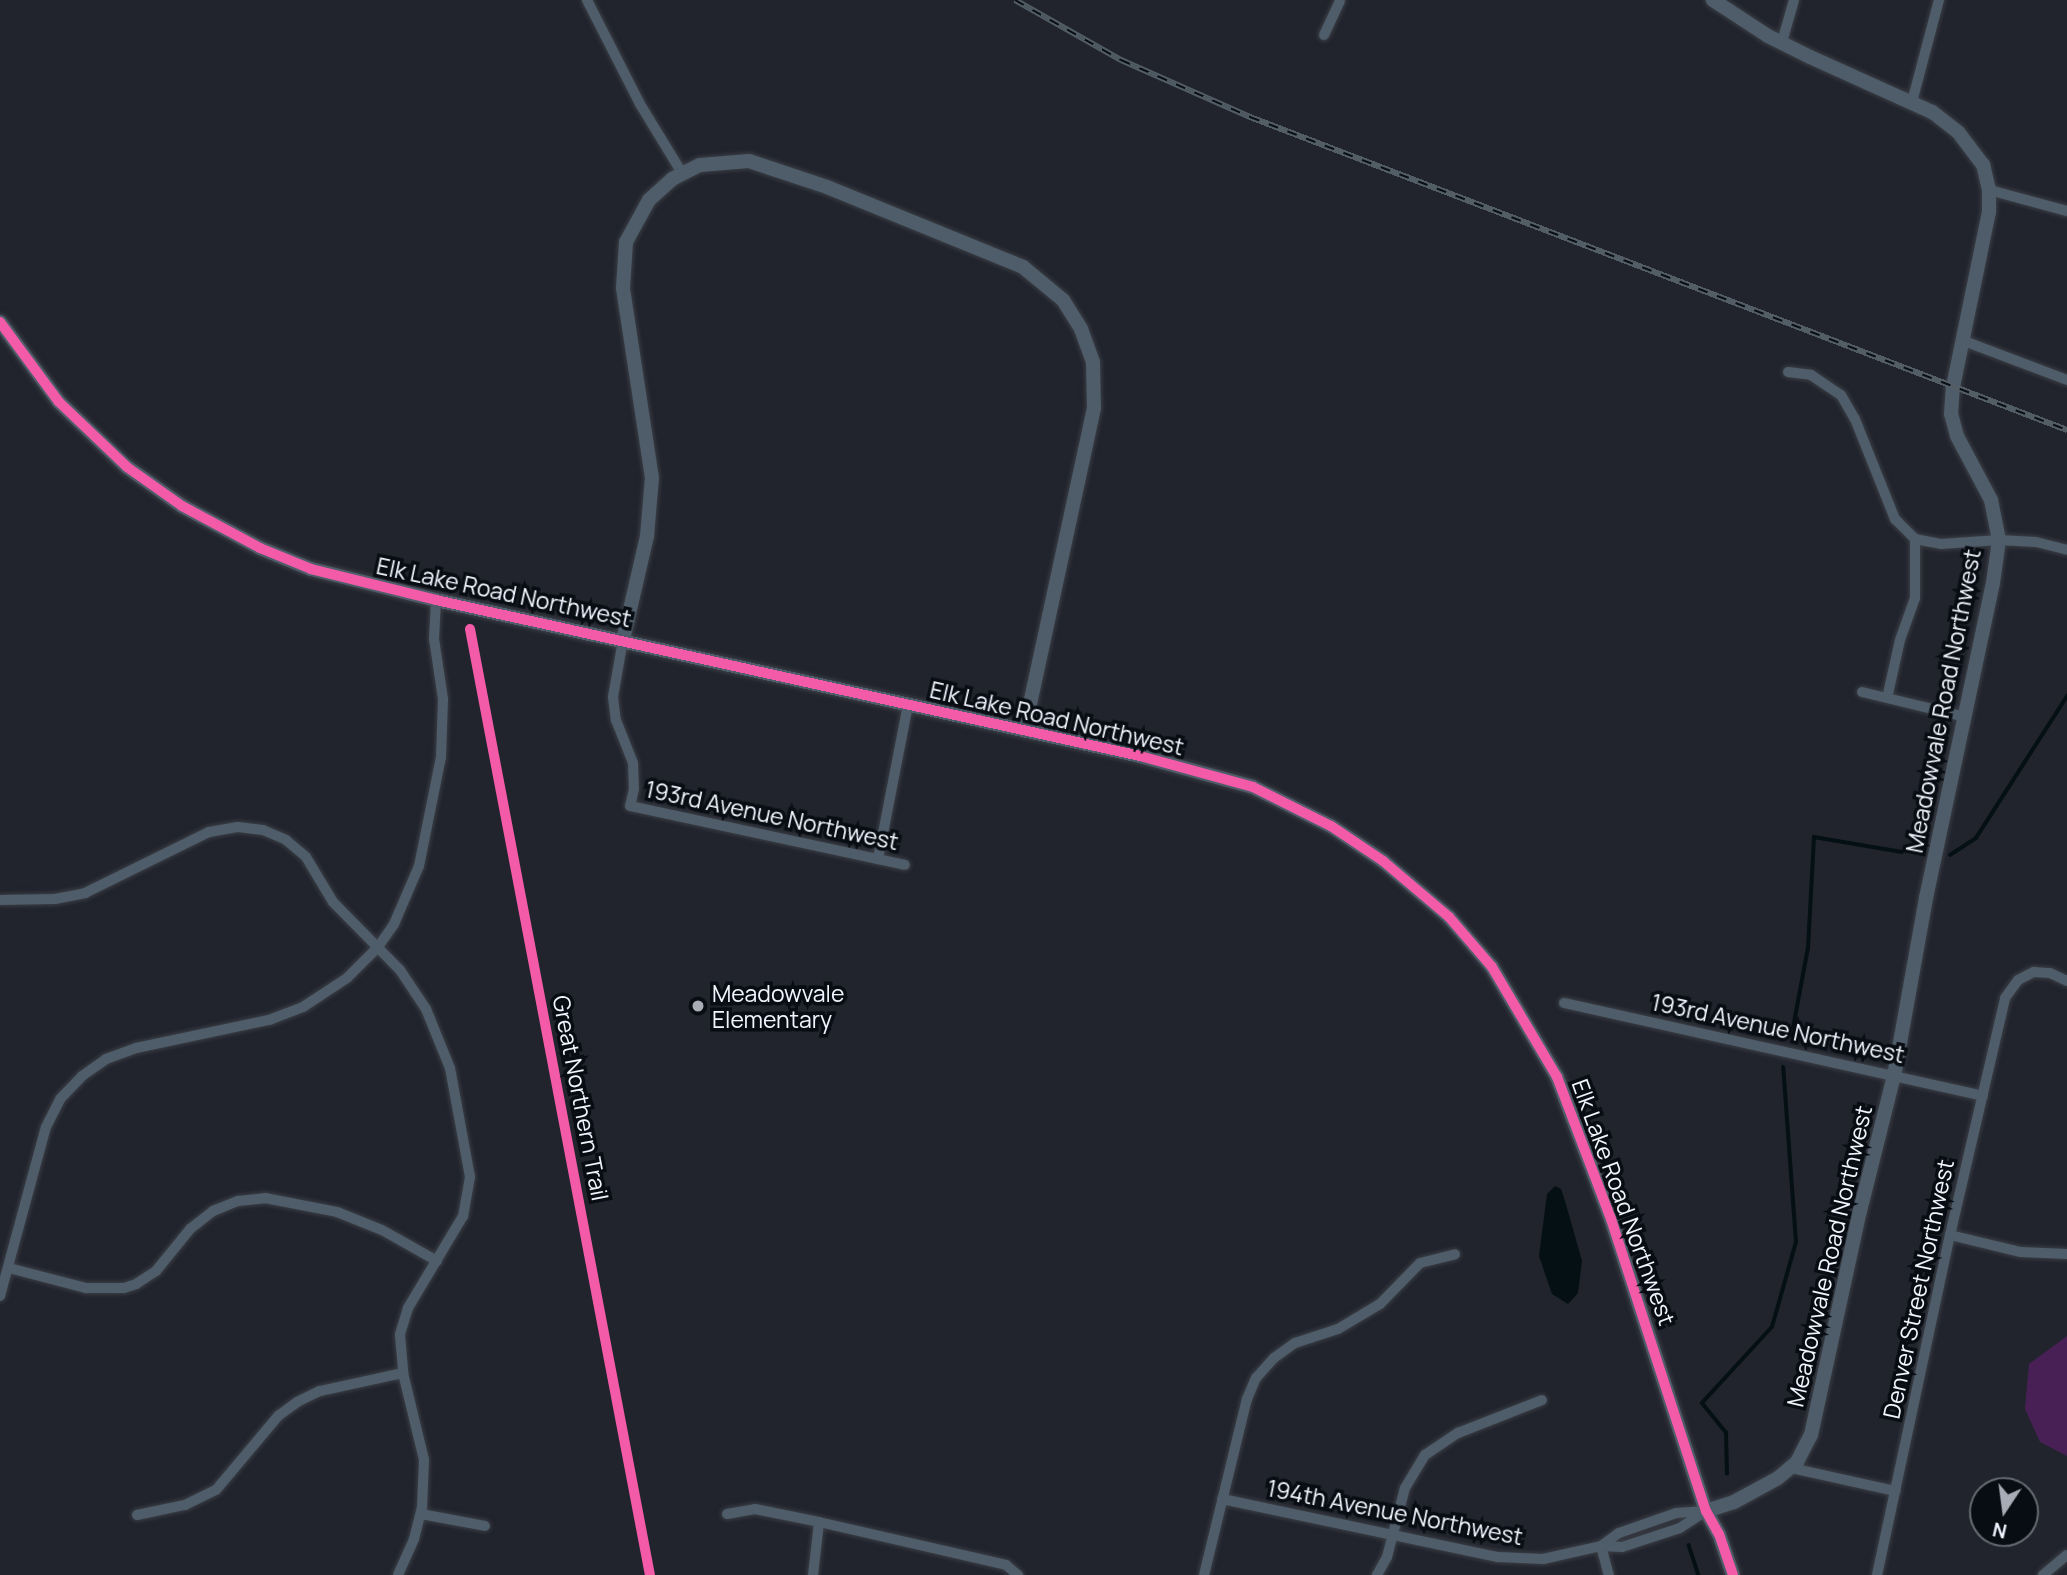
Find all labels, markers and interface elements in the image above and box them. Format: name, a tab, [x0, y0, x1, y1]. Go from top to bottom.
street label: Meadowvale Road Northwest	[1900, 547, 1986, 855]
street label: Elk Lake Road Northwest	[374, 551, 634, 633]
street label: Elk Lake Road Northwest	[927, 675, 1187, 761]
street label: 193rd Avenue Northwest	[643, 775, 901, 855]
place label: Meadowvale Elementary	[712, 979, 844, 1033]
street label: 193rd Avenue Northwest	[1649, 988, 1907, 1068]
street label: Great Northern Trail	[548, 993, 614, 1203]
marker: Meadowvale Elementary	[690, 998, 706, 1014]
street label: Elk Lake Road Northwest	[1567, 1075, 1681, 1329]
street label: Meadowvale Road Northwest	[1781, 1103, 1877, 1409]
street label: Denver Street Northwest	[1877, 1157, 1959, 1421]
street label: 194th Avenue Northwest	[1265, 1474, 1525, 1550]
north arrow	[1969, 1477, 2039, 1547]
text: N	[1990, 1516, 2009, 1545]

